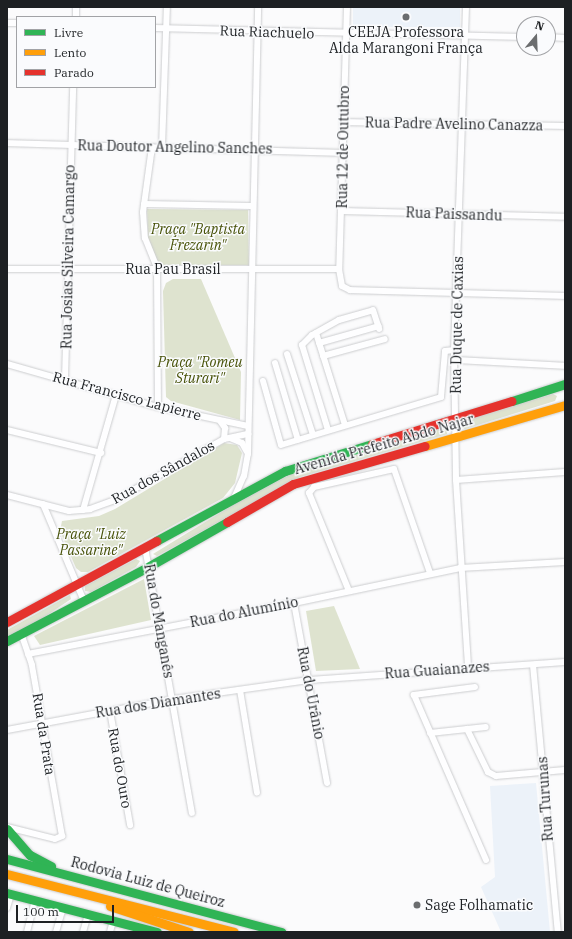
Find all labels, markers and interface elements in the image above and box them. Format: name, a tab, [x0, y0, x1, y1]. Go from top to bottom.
marker: CEEJA Professora Alda Marangoni França	[401, 12, 411, 22]
legend	[16, 16, 156, 88]
north arrow	[516, 16, 556, 56]
text: N	[533, 18, 546, 34]
street label: Rua Riachuelo	[219, 22, 315, 42]
place label: CEEJA Professora Alda Marangoni França	[329, 24, 483, 56]
text: Livre	[54, 25, 83, 40]
text: Lento	[54, 45, 86, 60]
text: Parado	[54, 65, 94, 80]
street label: Rua 12 de Outubro	[334, 85, 352, 209]
street label: Rua Padre Avelino Canazza	[365, 114, 543, 134]
street label: Rua Doutor Angelino Sanches	[77, 137, 273, 157]
street label: Rua Josias Silveira Camargo	[58, 165, 78, 349]
street label: Rua Paissandu	[405, 204, 503, 224]
park label: Praça "Baptista Frezarin"	[151, 221, 245, 254]
street label: Rua Duque de Caxias	[447, 256, 467, 394]
street label: Rua Pau Brasil	[125, 261, 221, 277]
park label: Praça "Romeu Sturari"	[157, 354, 243, 386]
street label: Rua Francisco Lapierre	[51, 368, 203, 424]
street label: Avenida Prefeito Abdo Najar	[292, 410, 476, 478]
street label: Rua dos Sândalos	[109, 437, 217, 507]
park label: Praça "Luiz Passarine"	[56, 526, 126, 558]
street label: Rua do Manganês	[141, 562, 177, 680]
street label: Rua do Alumínio	[188, 593, 300, 631]
street label: Rua do Urânio	[294, 645, 328, 741]
street label: Rua Guaianazes	[384, 658, 490, 682]
street label: Rua dos Diamantes	[94, 685, 222, 721]
street label: Rua da Prata	[29, 692, 59, 776]
street label: Rua do Ouro	[105, 726, 135, 810]
street label: Rua Turunas	[534, 756, 556, 842]
street label: Rodovia Luiz de Queiroz	[69, 853, 227, 911]
scale bar	[18, 897, 116, 923]
place label: Sage Folhamatic	[425, 897, 533, 913]
marker: Sage Folhamatic	[412, 900, 422, 910]
text: 100 m	[23, 904, 59, 919]

